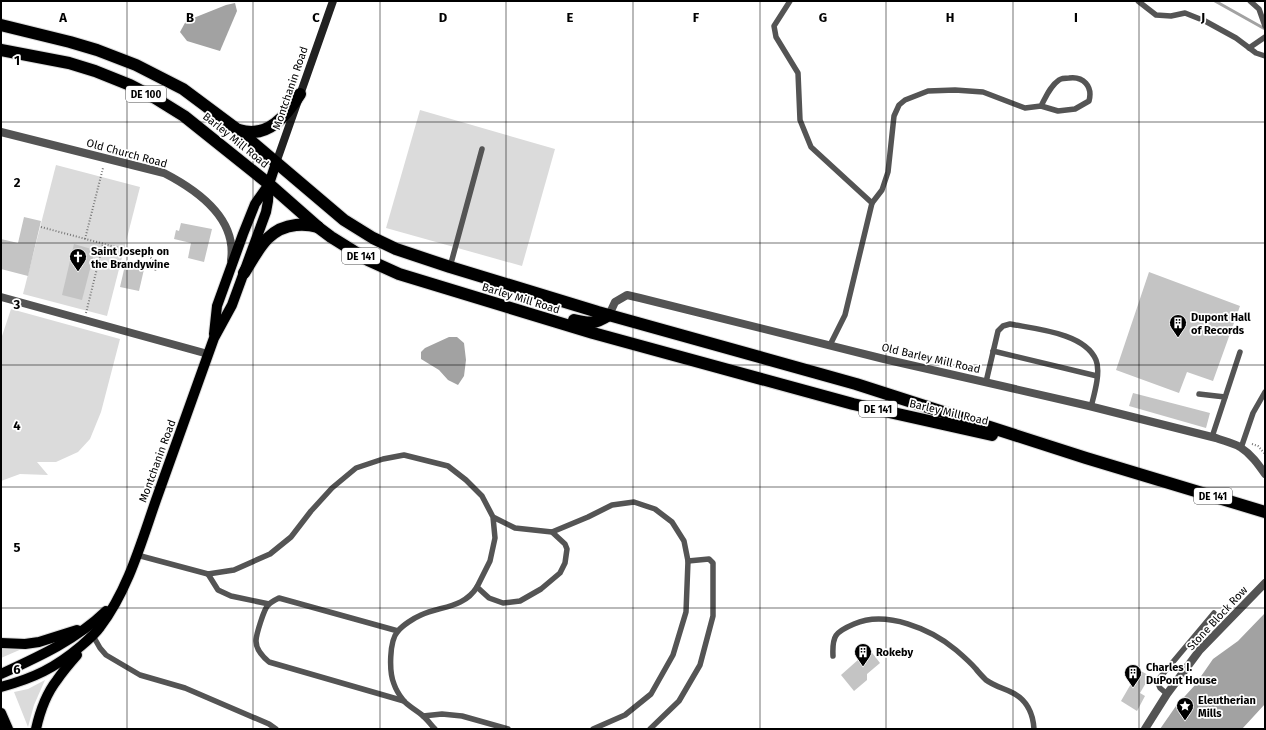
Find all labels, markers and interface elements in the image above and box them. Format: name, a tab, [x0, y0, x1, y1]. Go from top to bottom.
text: A	[58, 10, 67, 25]
text: B	[186, 10, 194, 25]
text: C	[312, 10, 320, 25]
text: D	[439, 10, 448, 25]
text: E	[567, 10, 574, 25]
text: F	[693, 10, 700, 25]
text: G	[819, 10, 827, 25]
text: H	[946, 10, 954, 25]
text: I	[1074, 10, 1078, 25]
text: J	[1200, 10, 1205, 25]
street label: Montchanin Road	[270, 45, 311, 132]
text: 1	[14, 53, 20, 68]
road number: DE 100	[126, 86, 166, 102]
street label: Barley Mill Road	[200, 110, 271, 171]
street label: Old Church Road	[85, 136, 169, 171]
text: 2	[14, 175, 21, 190]
place label: Saint Joseph on the Brandywine	[91, 245, 170, 271]
church icon: Saint Joseph on the Brandywine	[68, 247, 88, 272]
road number: DE 141	[342, 248, 380, 264]
street label: Barley Mill Road	[480, 280, 561, 317]
text: 3	[13, 297, 21, 312]
place label: Dupont Hall of Records	[1191, 311, 1251, 337]
building icon: Dupont Hall of Records	[1168, 313, 1188, 338]
street label: Old Barley Mill Road	[880, 341, 982, 376]
street label: Barley Mill Road	[908, 397, 990, 428]
road number: DE 141	[859, 401, 897, 417]
text: 4	[13, 418, 21, 433]
street label: Montchanin Road	[136, 418, 178, 504]
road number: DE 141	[1194, 488, 1232, 504]
text: 5	[14, 540, 21, 555]
street label: Stone Block Row	[1184, 584, 1250, 653]
building icon: Rokeby	[853, 642, 873, 667]
place label: Rokeby	[876, 646, 914, 659]
place label: Charles I. DuPont House	[1146, 661, 1217, 687]
text: 6	[13, 662, 21, 677]
building icon: Charles I. DuPont House	[1123, 663, 1143, 688]
place label: Eleutherian Mills	[1198, 694, 1256, 720]
place icon: Eleutherian Mills	[1175, 696, 1195, 721]

